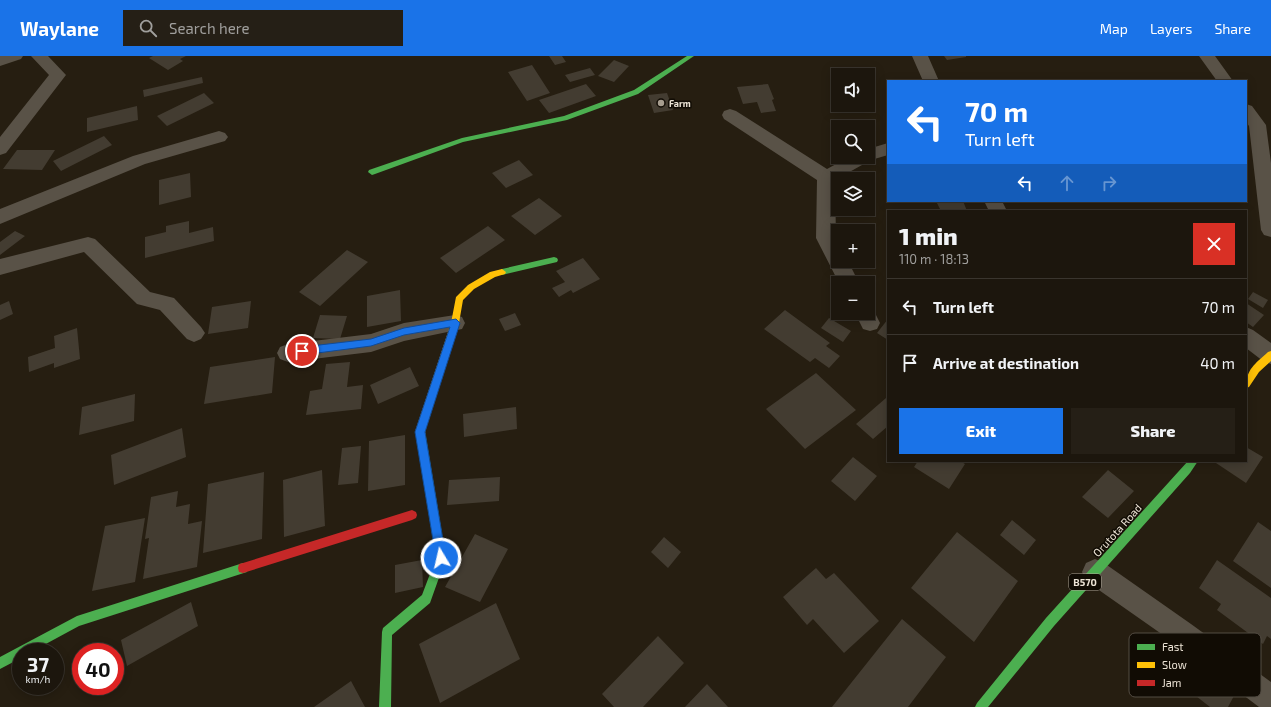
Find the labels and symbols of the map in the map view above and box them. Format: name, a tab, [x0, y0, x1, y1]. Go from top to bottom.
marker: Farm	[656, 98, 666, 108]
place label: Farm	[669, 98, 691, 109]
pin	[285, 334, 319, 368]
street label: Orutota Road	[1090, 501, 1144, 559]
position arrow	[420, 537, 462, 579]
road number: B570	[1069, 574, 1101, 590]
legend	[1129, 633, 1261, 697]
text: Fast	[1162, 640, 1184, 653]
speed limit sign: 40	[72, 643, 124, 695]
text: Slow	[1162, 658, 1187, 671]
text: Jam	[1162, 676, 1181, 689]

